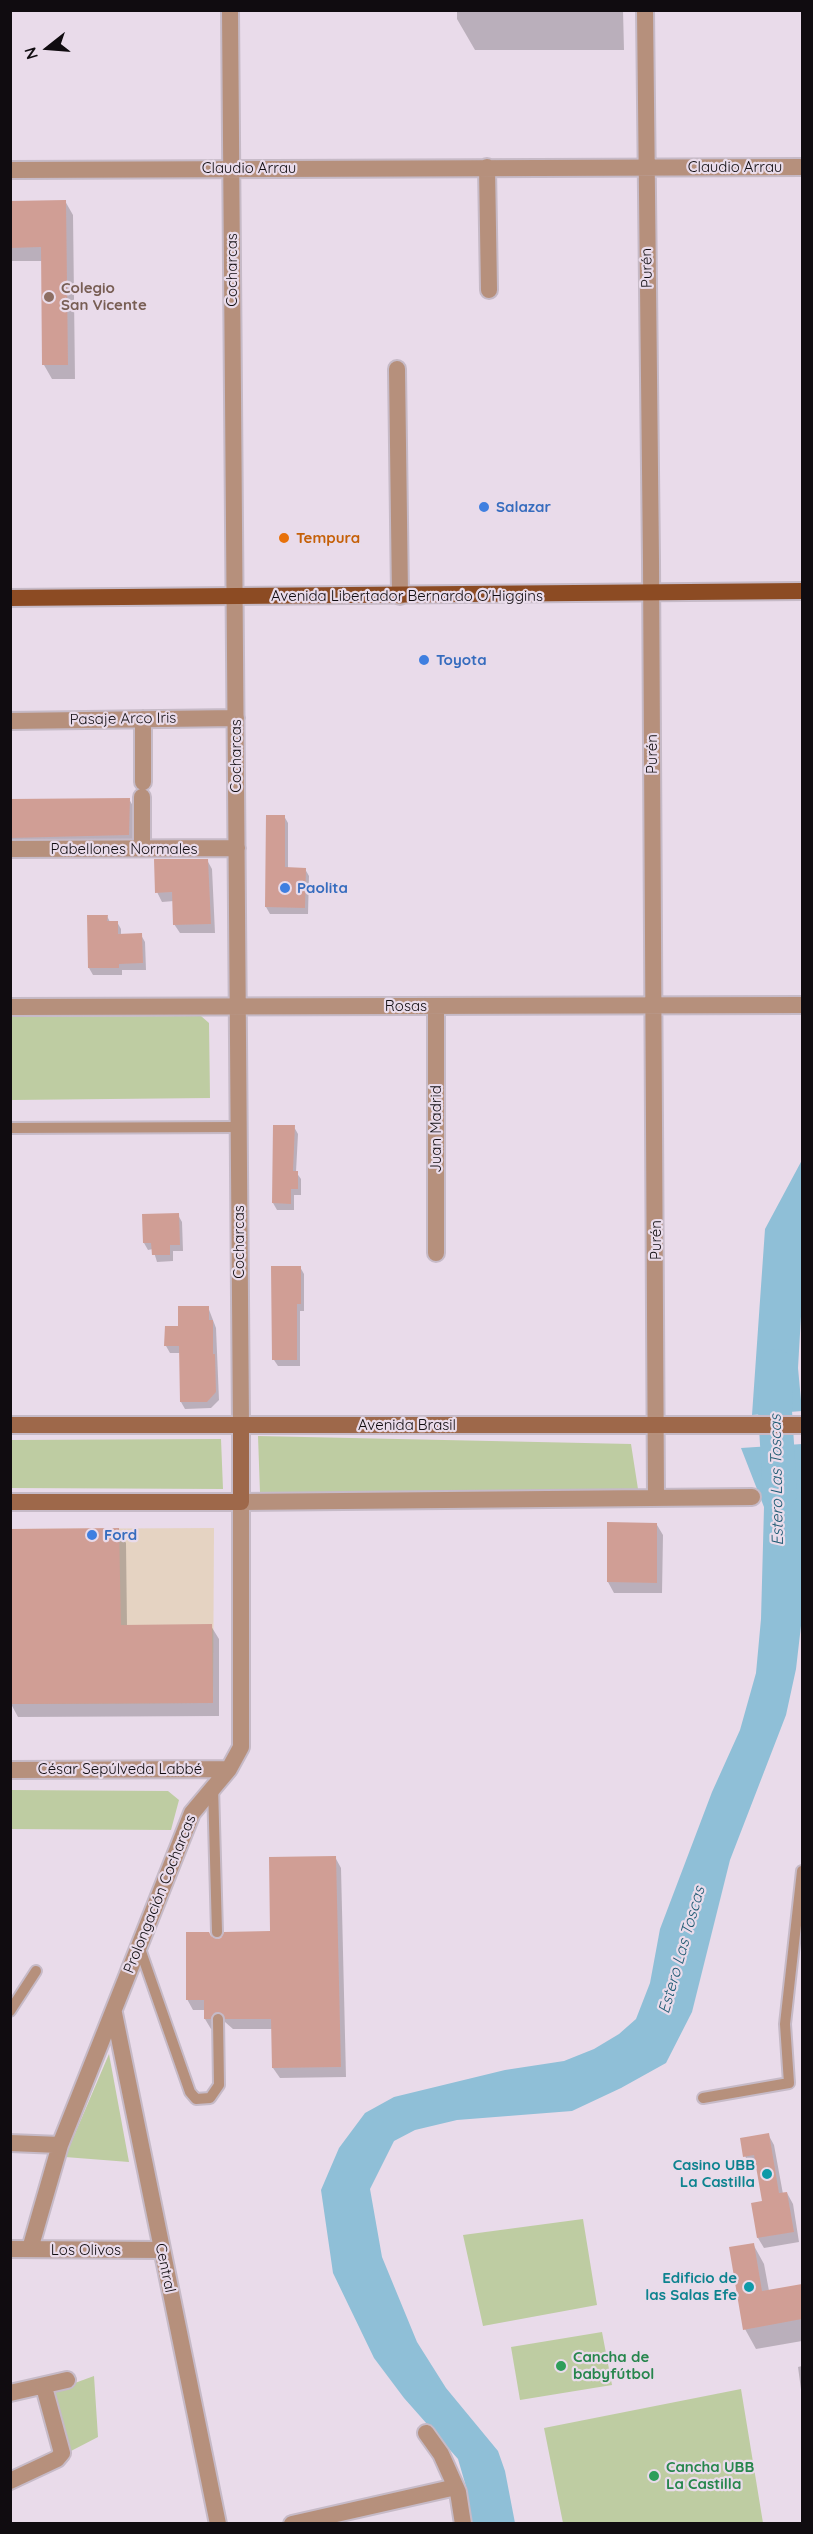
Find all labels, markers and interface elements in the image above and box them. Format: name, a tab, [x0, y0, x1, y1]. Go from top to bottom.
north arrow	[18, 18, 78, 78]
text: N	[20, 45, 42, 62]
street label: Claudio Arrau	[688, 158, 782, 176]
street label: Claudio Arrau	[202, 159, 296, 177]
street label: Cocharcas	[223, 233, 241, 307]
street label: Purén	[638, 248, 656, 288]
place label: Colegio San Vicente	[61, 279, 147, 314]
marker: Colegio San Vicente	[42, 290, 56, 304]
place label: Salazar	[496, 498, 551, 516]
marker: Salazar	[477, 500, 491, 514]
place label: Tempura	[296, 529, 360, 547]
marker: Tempura	[277, 531, 291, 545]
street label: Avenida Libertador Bernardo O'Higgins	[271, 587, 543, 605]
place label: Toyota	[436, 651, 487, 669]
marker: Toyota	[417, 653, 431, 667]
street label: Pasaje Arco Iris	[70, 709, 176, 729]
street label: Cocharcas	[227, 719, 245, 793]
street label: Purén	[643, 734, 661, 774]
street label: Pabellones Normales	[51, 840, 197, 858]
place label: Paolita	[297, 879, 348, 897]
marker: Paolita	[278, 881, 292, 895]
street label: Rosas	[385, 997, 427, 1015]
street label: Juan Madrid	[427, 1085, 445, 1173]
street label: Cocharcas	[230, 1205, 248, 1279]
street label: Purén	[647, 1220, 665, 1260]
water label: Estero Las Toscas	[766, 1414, 788, 1546]
street label: Avenida Brasil	[358, 1416, 456, 1434]
place label: Ford	[104, 1526, 137, 1544]
marker: Ford	[85, 1528, 99, 1542]
street label: César Sepúlveda Labbé	[38, 1760, 202, 1778]
street label: Prolongación Cocharcas	[120, 1812, 200, 1976]
water label: Estero Las Toscas	[655, 1884, 709, 2016]
place label: Casino UBB La Castilla	[673, 2156, 755, 2191]
marker: Casino UBB La Castilla	[760, 2167, 774, 2181]
street label: Los Olivos	[51, 2241, 121, 2259]
street label: Central	[151, 2242, 179, 2294]
place label: Edificio de las Salas Efe	[645, 2269, 737, 2304]
marker: Edificio de las Salas Efe	[742, 2280, 756, 2294]
place label: Cancha de babyfútbol	[573, 2348, 654, 2383]
marker: Cancha de babyfútbol	[554, 2359, 568, 2373]
place label: Cancha UBB La Castilla	[666, 2458, 754, 2493]
marker: Cancha UBB La Castilla	[647, 2469, 661, 2483]

